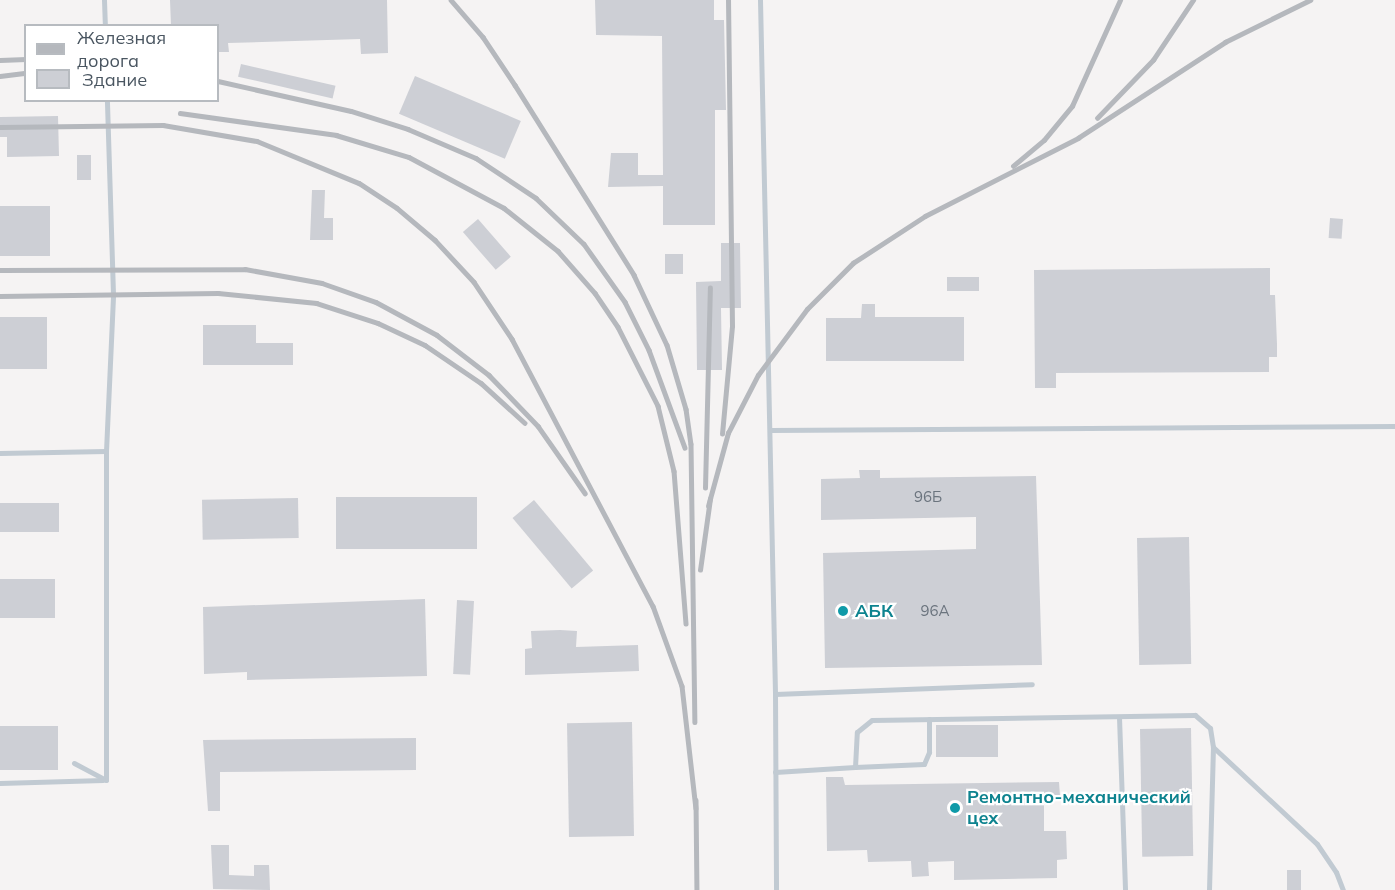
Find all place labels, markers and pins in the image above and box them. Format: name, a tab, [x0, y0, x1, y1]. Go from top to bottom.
place label: АБК	[855, 600, 893, 622]
marker: АБК	[836, 604, 850, 618]
place label: Ремонтно-механический цех	[967, 787, 1191, 830]
marker: Ремонтно-механический цех	[948, 801, 962, 815]

